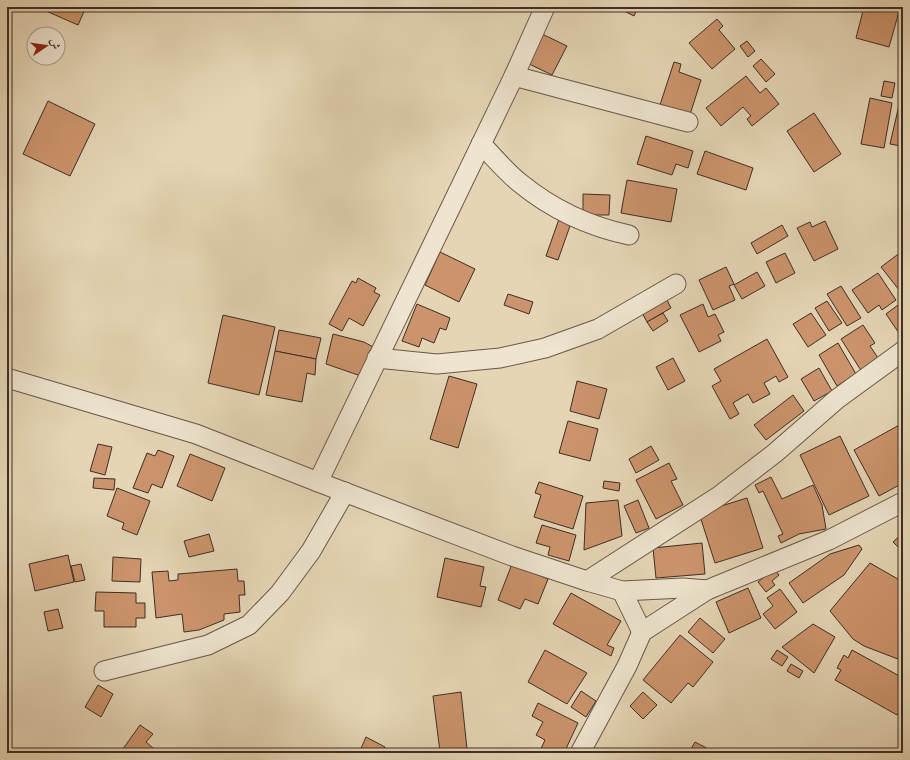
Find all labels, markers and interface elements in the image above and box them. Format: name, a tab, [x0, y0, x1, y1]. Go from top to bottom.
north arrow	[26, 26, 66, 66]
text: ش	[48, 37, 63, 51]

